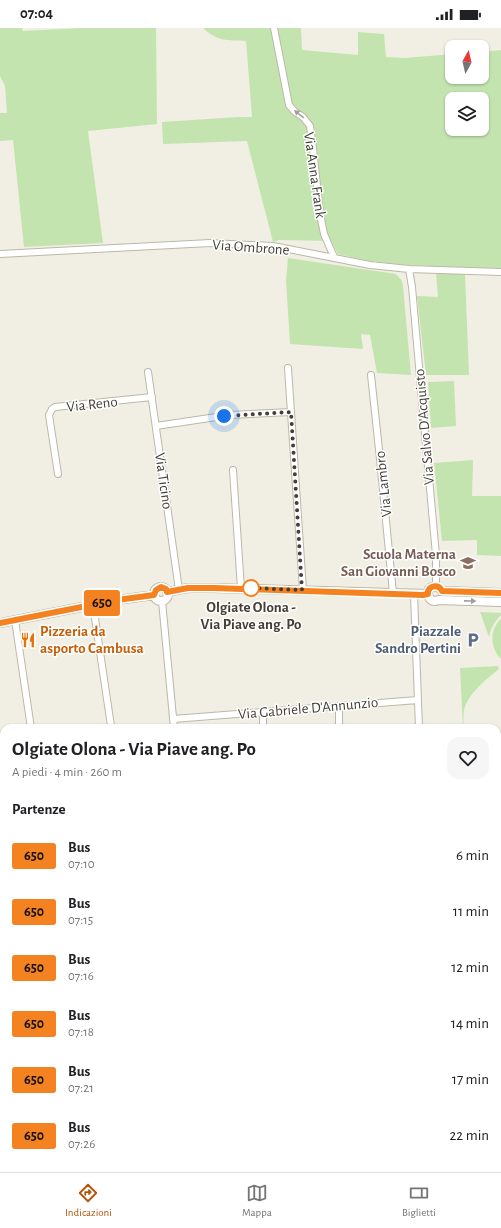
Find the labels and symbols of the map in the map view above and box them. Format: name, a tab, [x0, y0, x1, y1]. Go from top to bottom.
north arrow	[445, 40, 489, 84]
one-way arrow	[293, 110, 304, 119]
street label: Via Anna Frank	[301, 131, 328, 219]
street label: Via Ombrone	[212, 237, 290, 258]
street label: Via Salvo D'Acquisto	[412, 368, 437, 486]
street label: Via Reno	[66, 394, 118, 415]
your location	[214, 406, 234, 426]
street label: Via Lambro	[373, 450, 394, 518]
street label: Via Ticino	[152, 452, 175, 510]
place label: Scuola Materna San Giovanni Bosco	[341, 547, 456, 579]
school or university icon: Scuola Materna San Giovanni Bosco	[459, 554, 477, 572]
marker: Olgiate Olona - Via Piave ang. Po	[242, 579, 260, 597]
line badge: 650	[79, 590, 125, 616]
one-way arrow	[464, 598, 477, 604]
place label: Olgiate Olona - Via Piave ang. Po	[201, 600, 301, 632]
place label: Pizzeria da asporto Cambusa	[40, 624, 144, 656]
place label: Piazzale Sandro Pertini	[375, 624, 461, 656]
restaurant icon: Pizzeria da asporto Cambusa	[19, 631, 37, 649]
parking icon: Piazzale Sandro Pertini	[464, 631, 482, 649]
street label: Via Gabriele D'Annunzio	[237, 695, 379, 722]

